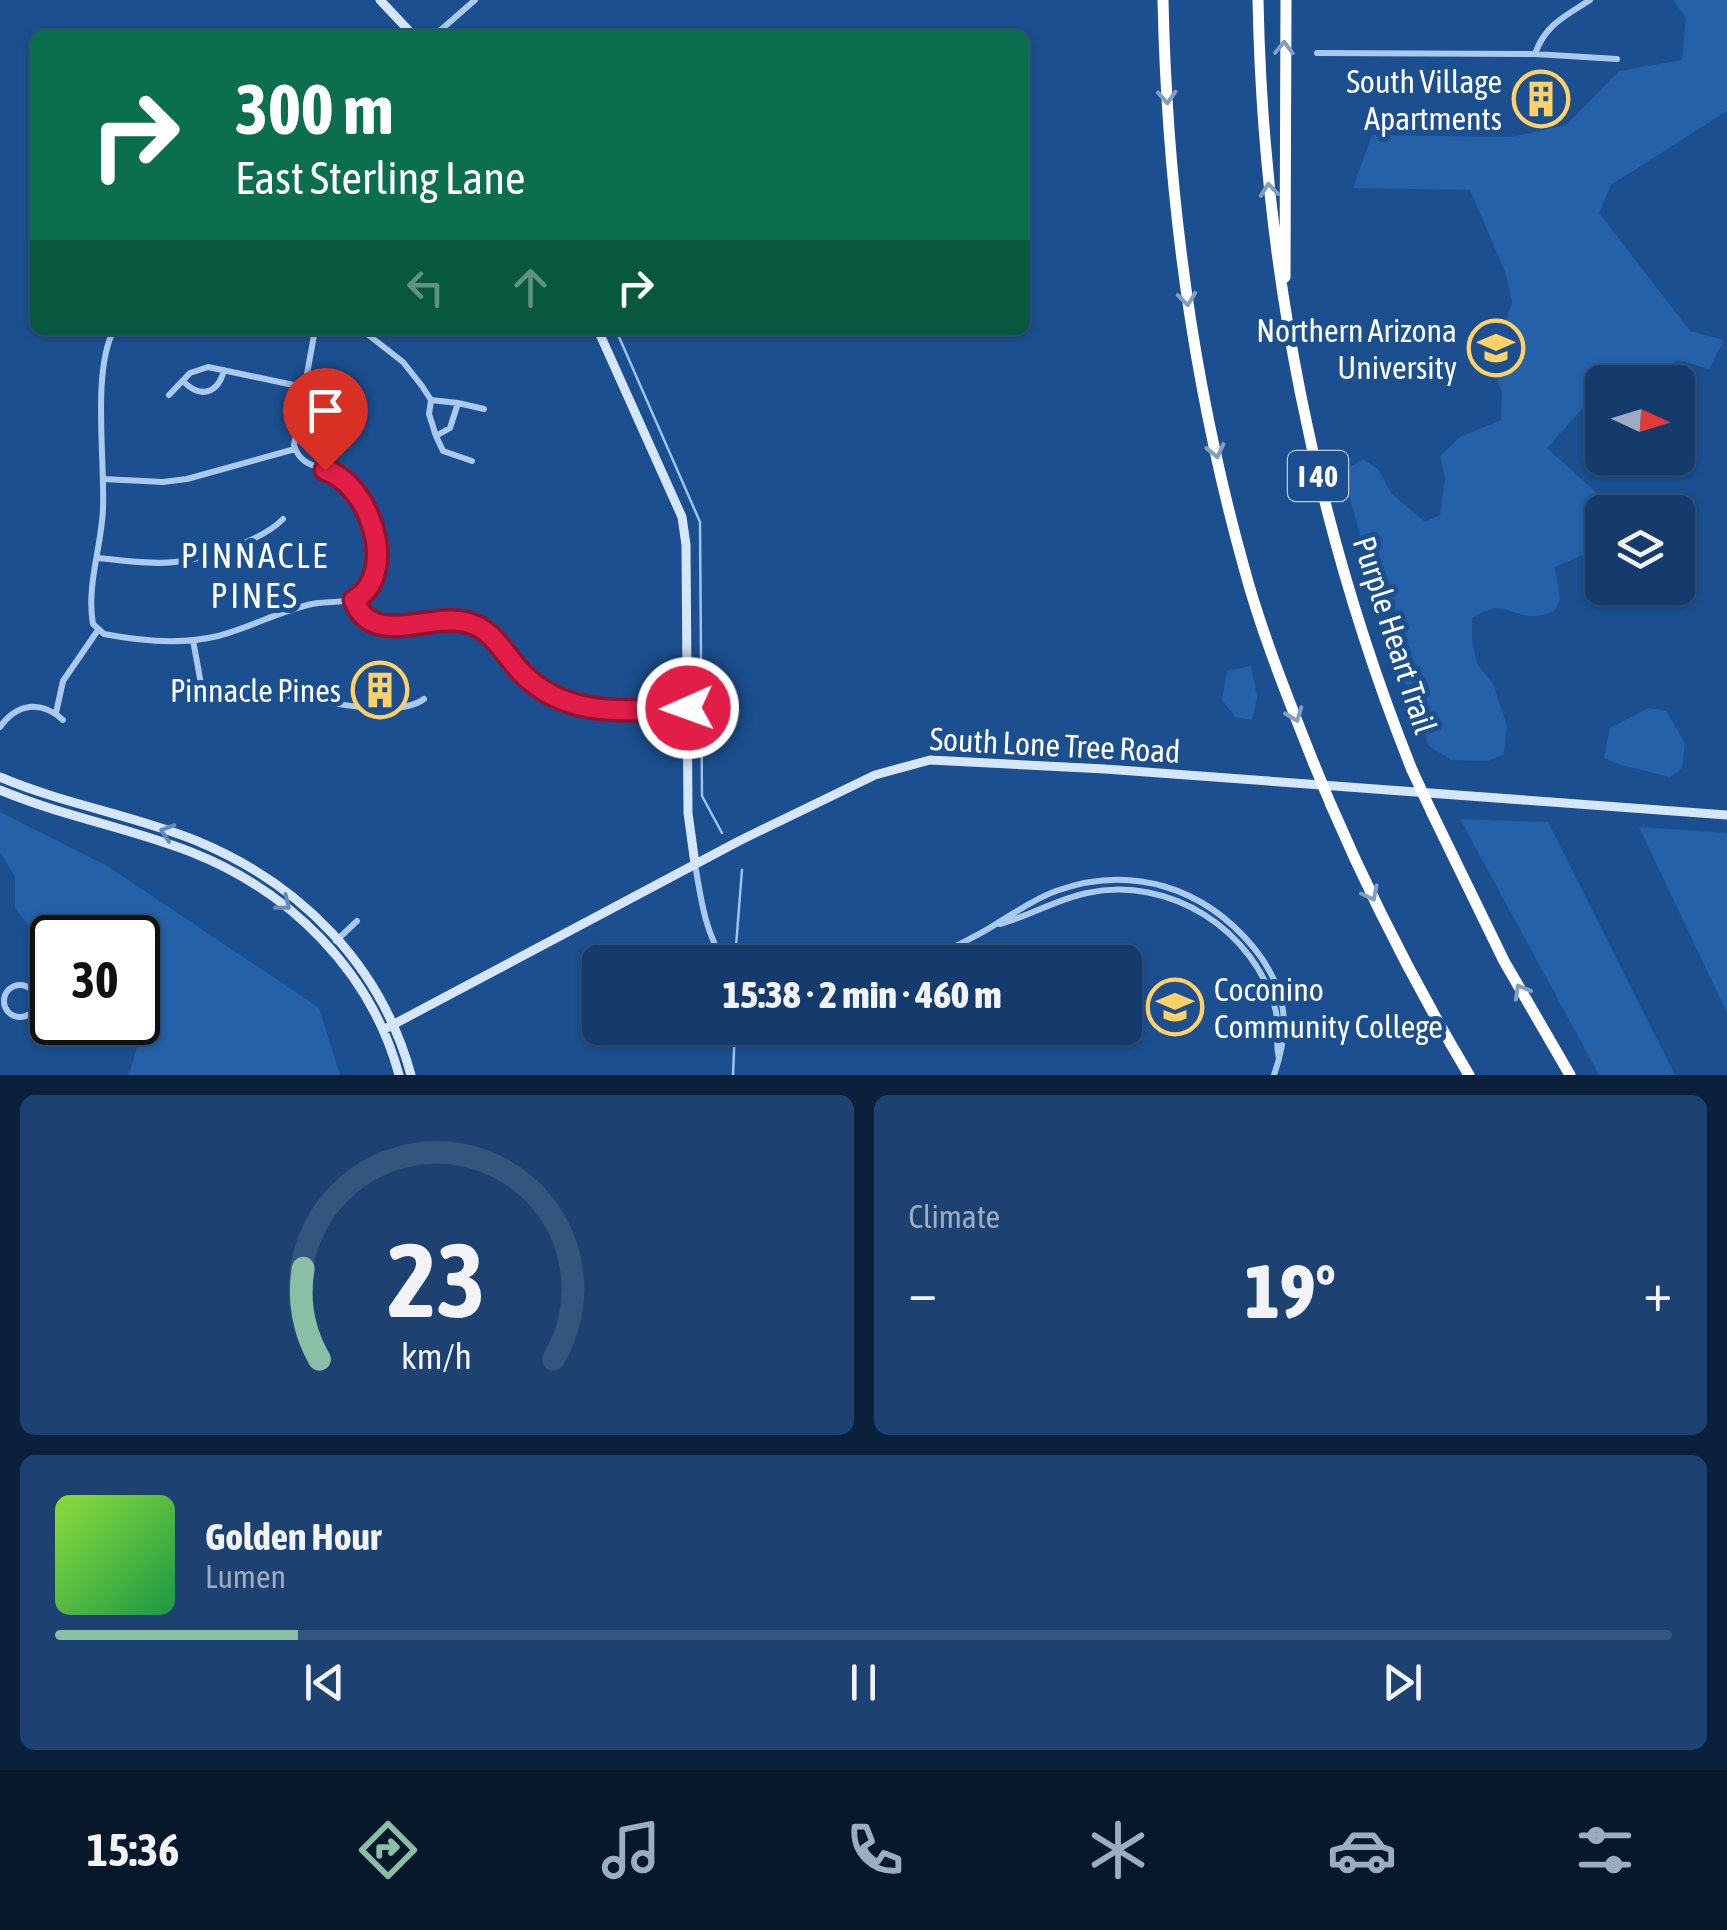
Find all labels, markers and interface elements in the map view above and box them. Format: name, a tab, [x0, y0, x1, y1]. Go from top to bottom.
one-way arrow	[1273, 40, 1295, 56]
place label: South Village Apartments	[1346, 63, 1502, 137]
text: 300 m	[235, 69, 394, 149]
building icon: South Village Apartments	[1511, 69, 1571, 129]
icon: right	[70, 70, 200, 200]
one-way arrow	[1156, 90, 1177, 106]
text: East Sterling Lane	[235, 152, 525, 204]
one-way arrow	[1259, 181, 1280, 197]
icon: left	[398, 260, 453, 315]
icon: ahead	[503, 260, 558, 315]
icon: right	[608, 260, 663, 315]
one-way arrow	[1176, 292, 1197, 308]
place label: Northern Arizona University	[1256, 312, 1457, 386]
school or university icon: Northern Arizona University	[1466, 318, 1526, 378]
north arrow	[1585, 365, 1695, 475]
map controls	[1585, 365, 1695, 605]
pin	[283, 368, 368, 471]
icon: arrive	[298, 383, 353, 438]
one-way arrow	[1204, 442, 1225, 459]
road number: I 40	[1288, 451, 1348, 501]
button: layers	[1585, 495, 1695, 605]
street label: Purple Heart Trail	[1346, 532, 1444, 739]
district label: PINNACLE PINES	[181, 535, 329, 615]
position arrow	[636, 656, 740, 760]
building icon: Pinnacle Pines	[350, 660, 410, 720]
place label: Pinnacle Pines	[170, 672, 341, 709]
one-way arrow	[1283, 706, 1303, 723]
street label: South Lone Tree Road	[929, 720, 1181, 770]
one-way arrow	[159, 823, 176, 843]
one-way arrow	[1358, 884, 1378, 902]
one-way arrow	[272, 893, 290, 910]
speed limit sign: 30	[30, 915, 160, 1045]
place label: Coconino Community College	[1214, 971, 1443, 1045]
text: 15:38 · 2 min · 460 m	[722, 973, 1002, 1016]
school or university icon: Coconino Community College	[1145, 977, 1205, 1037]
one-way arrow	[1513, 983, 1533, 1001]
text: Climate	[909, 1198, 1000, 1235]
text: 23	[388, 1220, 486, 1339]
text: 19°	[1245, 1248, 1336, 1334]
text: −	[909, 1260, 937, 1323]
text: +	[1643, 1260, 1672, 1323]
text: km/h	[401, 1336, 472, 1377]
text: Golden Hour	[205, 1515, 381, 1558]
text: Lumen	[205, 1558, 286, 1595]
icon: previous	[297, 1655, 352, 1710]
icon: pause	[836, 1655, 891, 1710]
icon: next	[1375, 1655, 1430, 1710]
icon: directions	[353, 1815, 423, 1885]
icon: music	[596, 1815, 666, 1885]
icon: phone	[840, 1815, 910, 1885]
icon: climate	[1083, 1815, 1153, 1885]
icon: car	[1327, 1815, 1397, 1885]
icon: filters	[1570, 1815, 1640, 1885]
text: 15:36	[87, 1824, 179, 1876]

